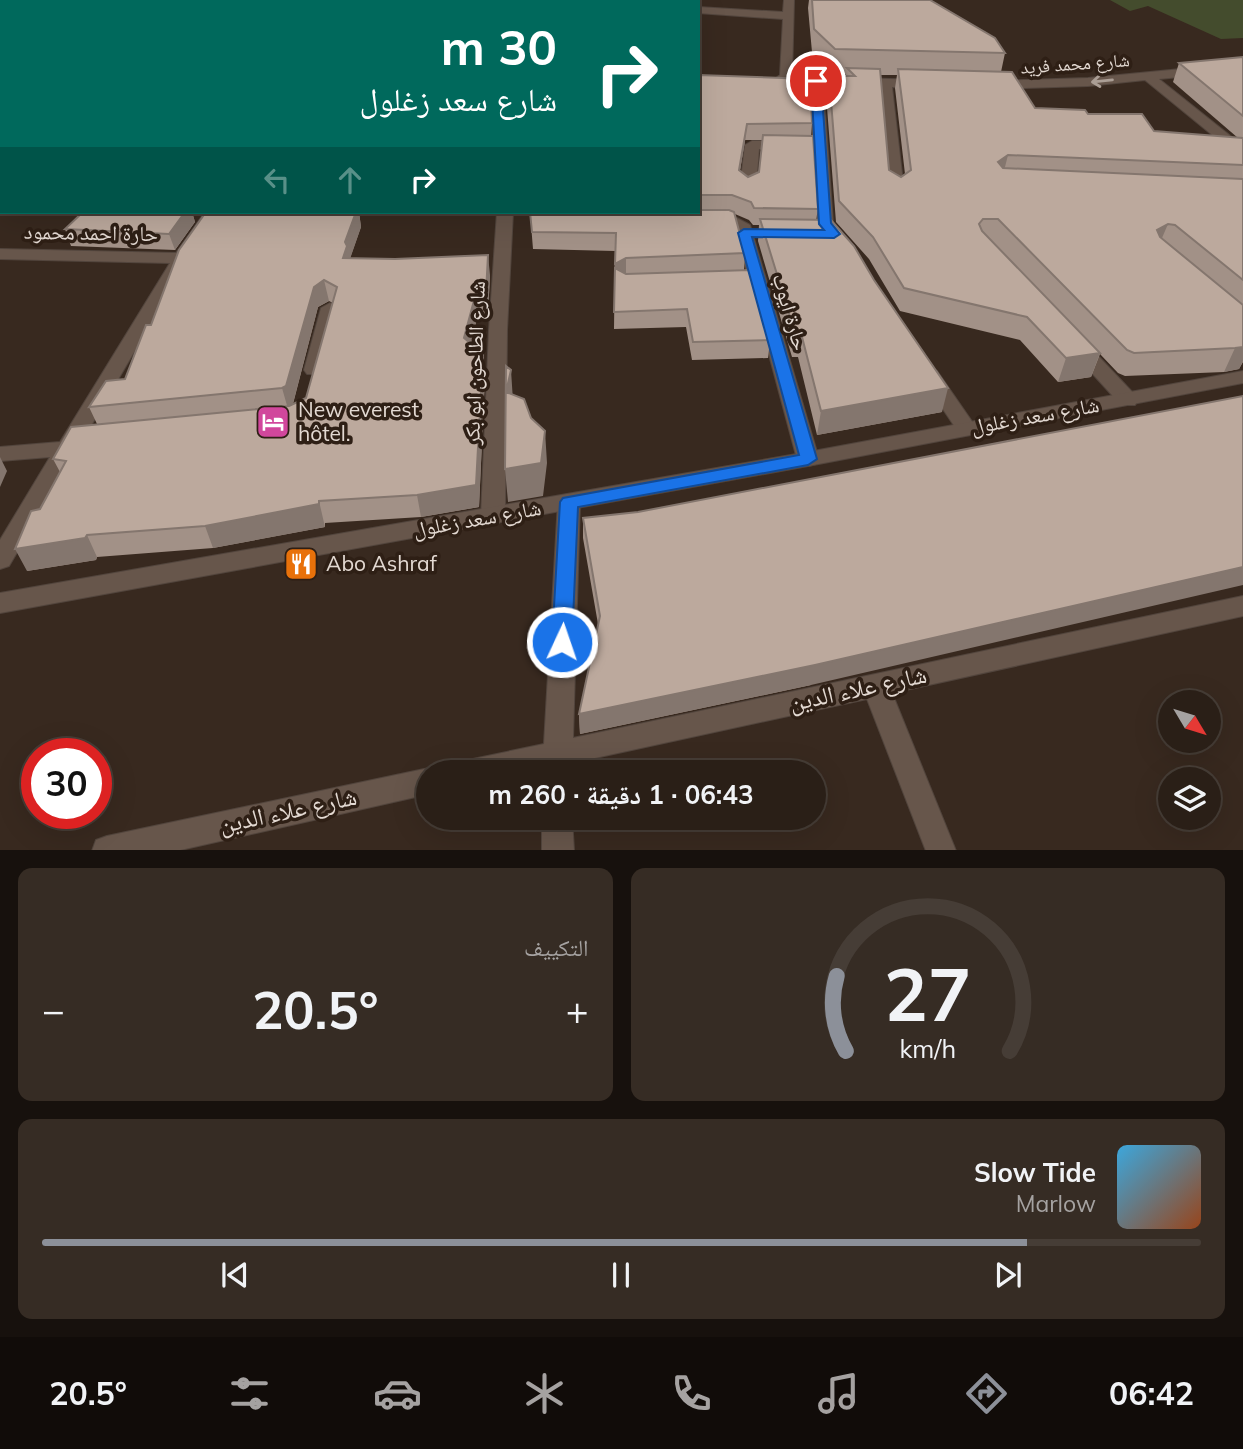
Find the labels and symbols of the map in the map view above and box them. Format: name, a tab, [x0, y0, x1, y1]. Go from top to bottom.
street label: شارع محمد فريد	[1020, 48, 1130, 79]
pin	[786, 51, 846, 111]
one-way arrow	[1091, 75, 1114, 88]
street label: حارة احمد محمود	[24, 218, 158, 246]
street label: حارة ايوب	[768, 270, 814, 353]
street label: شارع الطاحون ابو بكر	[458, 280, 491, 447]
street label: شارع سعد زغلول	[969, 391, 1101, 440]
place label: New everest hôtel.	[298, 396, 419, 446]
hotel icon: New everest hôtel.	[254, 403, 292, 441]
street label: شارع سعد زغلول	[411, 494, 543, 543]
restaurant icon: Abo Ashraf	[282, 545, 320, 583]
place label: Abo Ashraf	[326, 550, 438, 576]
position arrow	[525, 605, 599, 679]
street label: شارع علاء الدين	[786, 659, 930, 718]
north arrow	[1158, 690, 1222, 752]
speed limit sign: 30	[21, 738, 112, 829]
street label: شارع علاء الدين	[216, 781, 360, 840]

